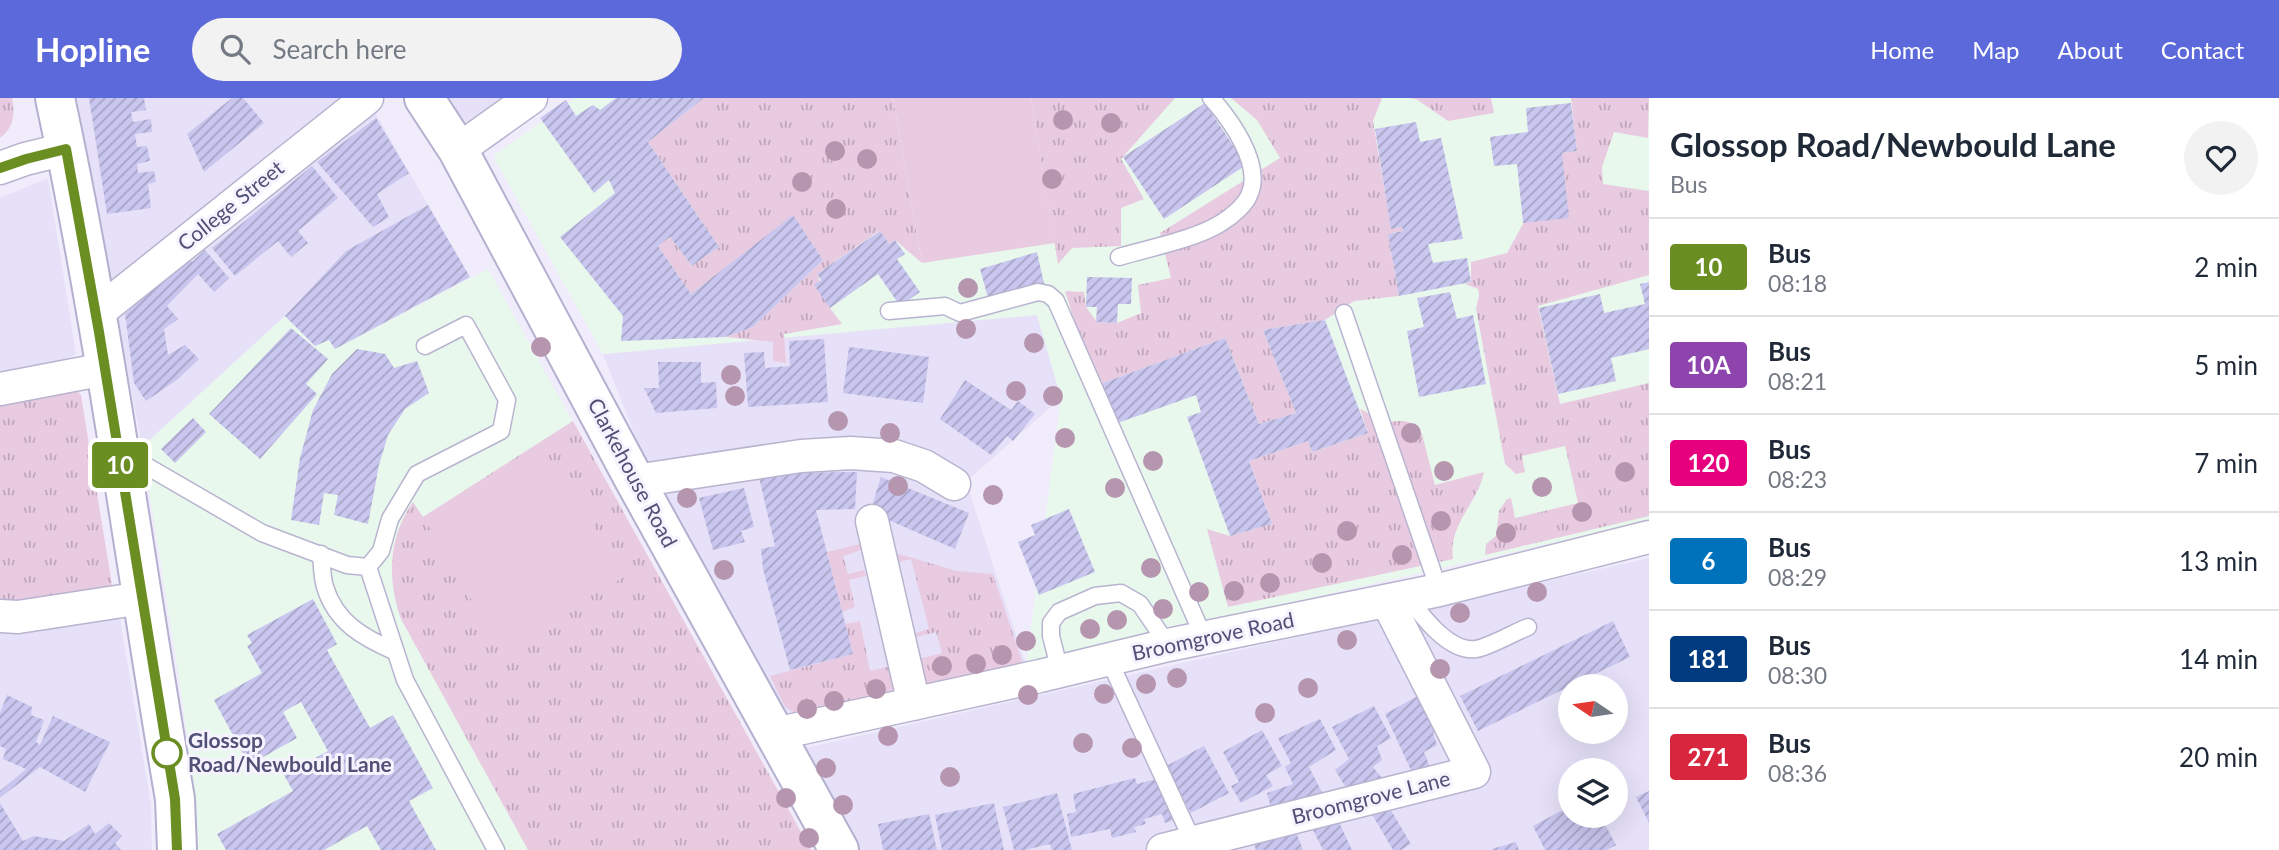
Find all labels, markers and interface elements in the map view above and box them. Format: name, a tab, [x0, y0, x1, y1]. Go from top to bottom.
search box	[192, 18, 682, 81]
text: Hopline	[35, 29, 150, 69]
icon: search	[216, 30, 254, 68]
text: Search here	[272, 33, 407, 65]
text: Home	[1870, 35, 1934, 64]
text: Map	[1972, 35, 2020, 64]
text: About	[2058, 35, 2123, 64]
text: Contact	[2161, 35, 2244, 64]
button: heart	[2184, 121, 2258, 195]
text: Glossop Road/Newbould Lane	[1670, 124, 2116, 164]
street label: College Street	[172, 154, 289, 255]
text: Bus	[1670, 170, 1707, 198]
text: Bus	[1768, 237, 1811, 269]
text: 2 min	[2194, 251, 2258, 283]
text: 10	[1695, 252, 1722, 281]
text: 08:18	[1768, 269, 1827, 297]
text: Bus	[1768, 335, 1811, 367]
text: 5 min	[2194, 349, 2258, 381]
text: 10A	[1686, 350, 1731, 379]
text: 08:21	[1768, 367, 1827, 395]
street label: Clarkehouse Road	[583, 393, 683, 551]
text: Bus	[1768, 433, 1811, 465]
line badge: 10	[88, 442, 152, 488]
text: 7 min	[2194, 447, 2258, 479]
text: 120	[1688, 448, 1729, 477]
text: 10	[106, 450, 134, 479]
text: 08:23	[1768, 465, 1827, 493]
text: Bus	[1768, 531, 1811, 563]
text: 13 min	[2179, 545, 2258, 577]
text: 6	[1702, 546, 1715, 575]
text: 08:29	[1768, 563, 1827, 591]
street label: Broomgrove Road	[1129, 606, 1296, 665]
text: Bus	[1768, 629, 1811, 661]
text: 14 min	[2179, 643, 2258, 675]
text: 181	[1688, 644, 1729, 673]
text: 08:30	[1768, 661, 1827, 689]
north arrow	[1558, 674, 1628, 744]
map controls	[1558, 674, 1628, 828]
place label: Glossop Road/Newbould Lane	[188, 727, 392, 776]
text: Bus	[1768, 727, 1811, 759]
marker: Glossop Road/Newbould Lane	[152, 738, 182, 768]
text: 20 min	[2179, 741, 2258, 773]
text: 271	[1688, 742, 1729, 771]
button: layers	[1558, 758, 1628, 828]
text: 08:36	[1768, 759, 1827, 787]
street label: Broomgrove Lane	[1289, 765, 1452, 828]

